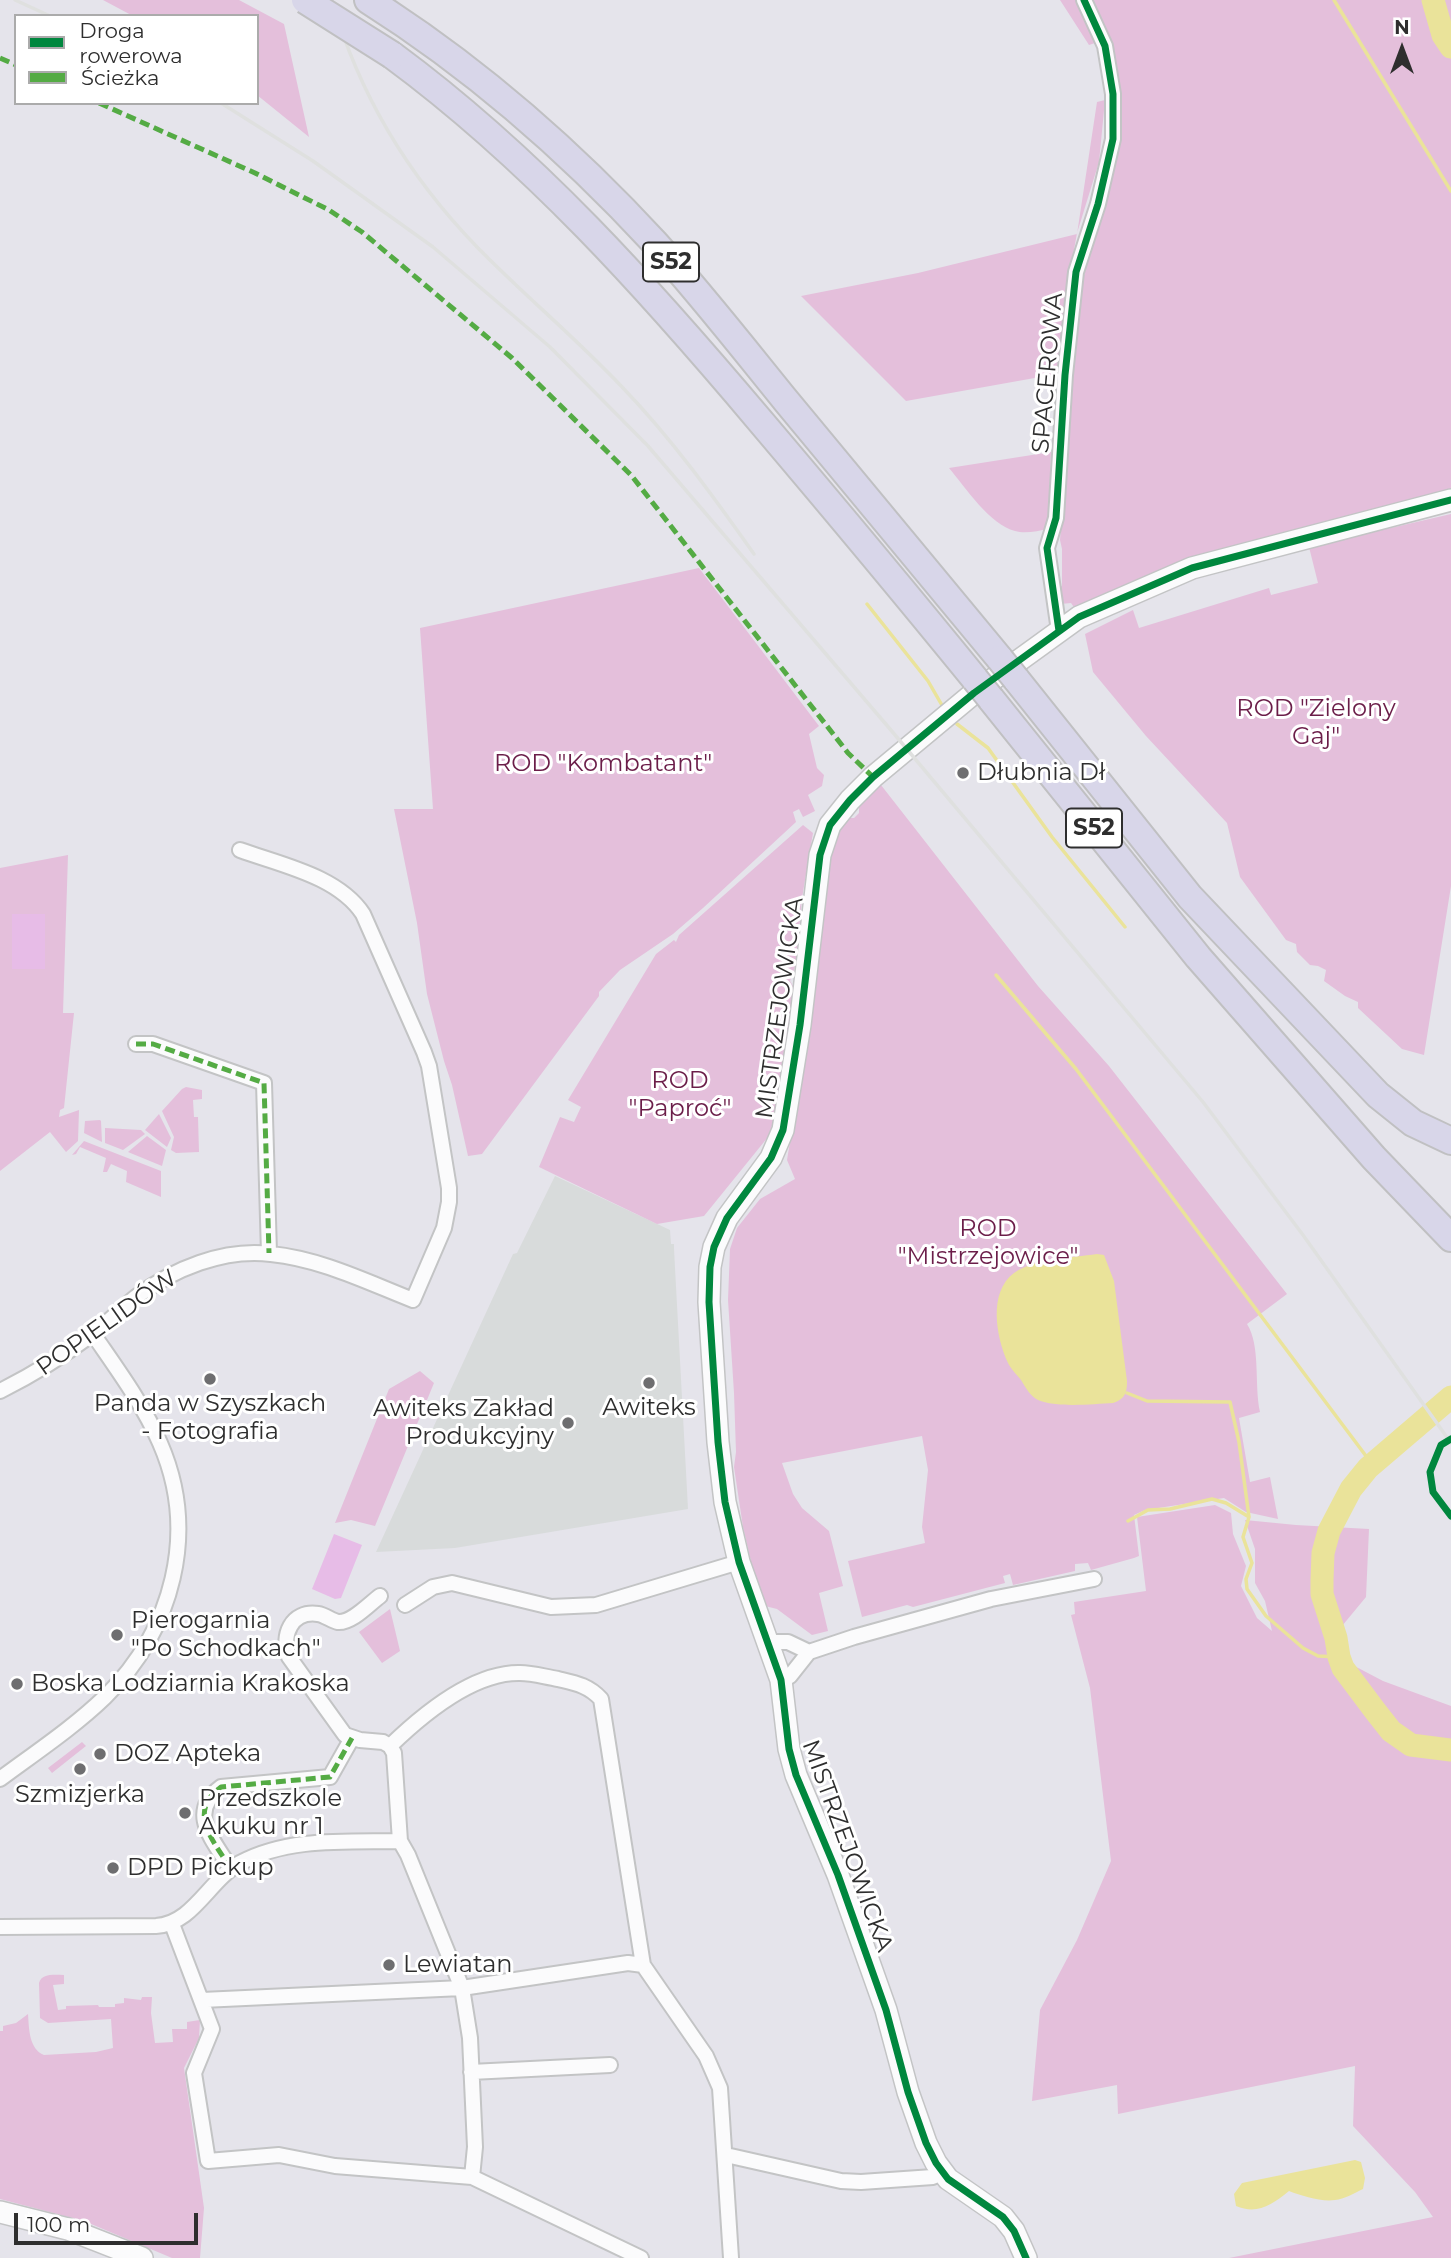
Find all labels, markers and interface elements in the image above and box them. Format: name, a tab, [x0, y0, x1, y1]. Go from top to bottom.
legend	[14, 14, 259, 105]
north arrow	[1367, 14, 1437, 84]
text: N	[1394, 16, 1410, 39]
text: Droga rowerowa	[79, 18, 183, 68]
text: Ścieżka	[81, 65, 159, 90]
road number: S52	[643, 243, 699, 282]
street label: SPACEROWA	[1027, 292, 1069, 454]
park label: ROD "Zielony Gaj"	[1236, 695, 1396, 751]
park label: ROD "Kombatant"	[494, 750, 712, 778]
place label: Dłubnia Dł	[977, 759, 1106, 787]
marker: Dłubnia Dł	[955, 765, 971, 781]
road number: S52	[1066, 808, 1122, 848]
street label: MISTRZEJOWICKA	[750, 895, 810, 1121]
park label: ROD "Paproć"	[628, 1067, 732, 1123]
park label: ROD "Mistrzejowice"	[898, 1215, 1078, 1271]
street label: POPIELIDÓW	[31, 1264, 183, 1382]
marker: Panda w Szyszkach - Fotografia	[202, 1371, 218, 1387]
marker: Awiteks	[641, 1375, 657, 1391]
place label: Panda w Szyszkach - Fotografia	[94, 1390, 326, 1446]
place label: Awiteks	[602, 1394, 696, 1422]
place label: Awiteks Zakład Produkcyjny	[373, 1395, 554, 1451]
marker: Awiteks Zakład Produkcyjny	[560, 1415, 576, 1431]
place label: Pierogarnia "Po Schodkach"	[131, 1607, 321, 1663]
marker: Pierogarnia "Po Schodkach"	[109, 1627, 125, 1643]
place label: Boska Lodziarnia Krakoska	[31, 1670, 350, 1698]
marker: Boska Lodziarnia Krakoska	[9, 1676, 25, 1692]
street label: MISTRZEJOWICKA	[795, 1736, 899, 1956]
place label: DOZ Apteka	[114, 1740, 261, 1768]
marker: DOZ Apteka	[92, 1746, 108, 1762]
marker: Szmizjerka	[72, 1761, 88, 1777]
place label: Szmizjerka	[15, 1781, 145, 1809]
place label: Przedszkole Akuku nr 1	[199, 1785, 342, 1841]
marker: Przedszkole Akuku nr 1	[177, 1805, 193, 1821]
place label: DPD Pickup	[127, 1854, 273, 1882]
marker: DPD Pickup	[105, 1860, 121, 1876]
place label: Lewiatan	[403, 1951, 513, 1979]
marker: Lewiatan	[381, 1957, 397, 1973]
scale bar	[18, 2198, 201, 2242]
text: 100 m	[27, 2212, 90, 2237]

